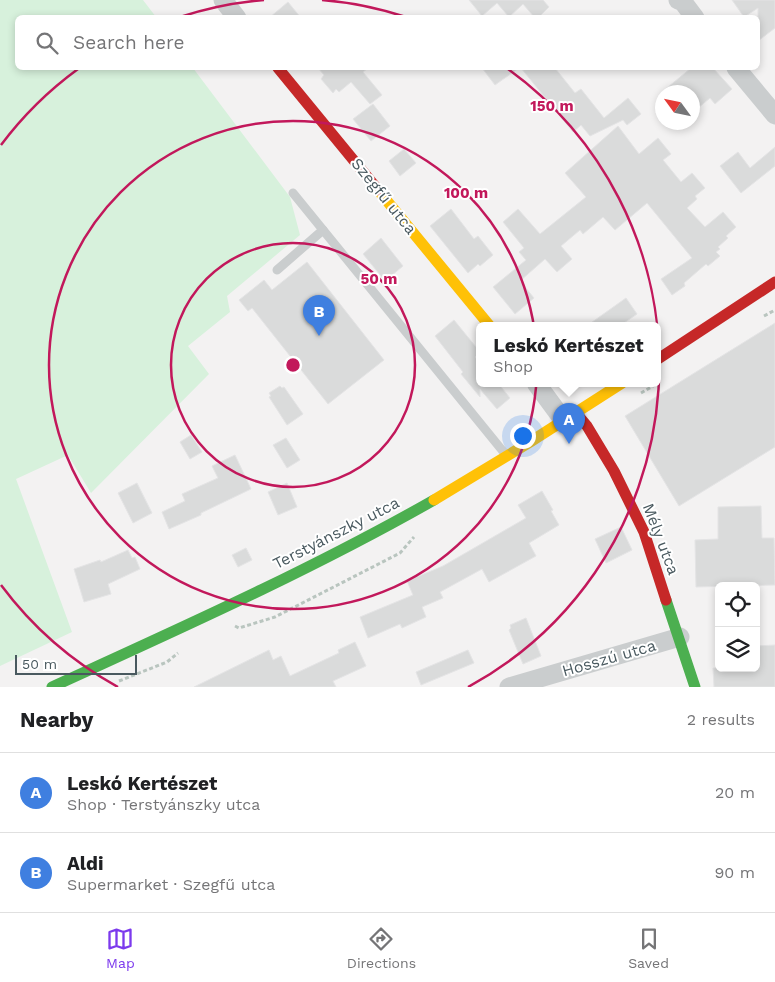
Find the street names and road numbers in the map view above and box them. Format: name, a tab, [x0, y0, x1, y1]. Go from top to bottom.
street label: Szegfű utca	[347, 154, 421, 238]
street label: Terstyánszky utca	[270, 493, 402, 573]
street label: Mély utca	[639, 501, 683, 577]
street label: Hosszú utca	[560, 636, 658, 680]

